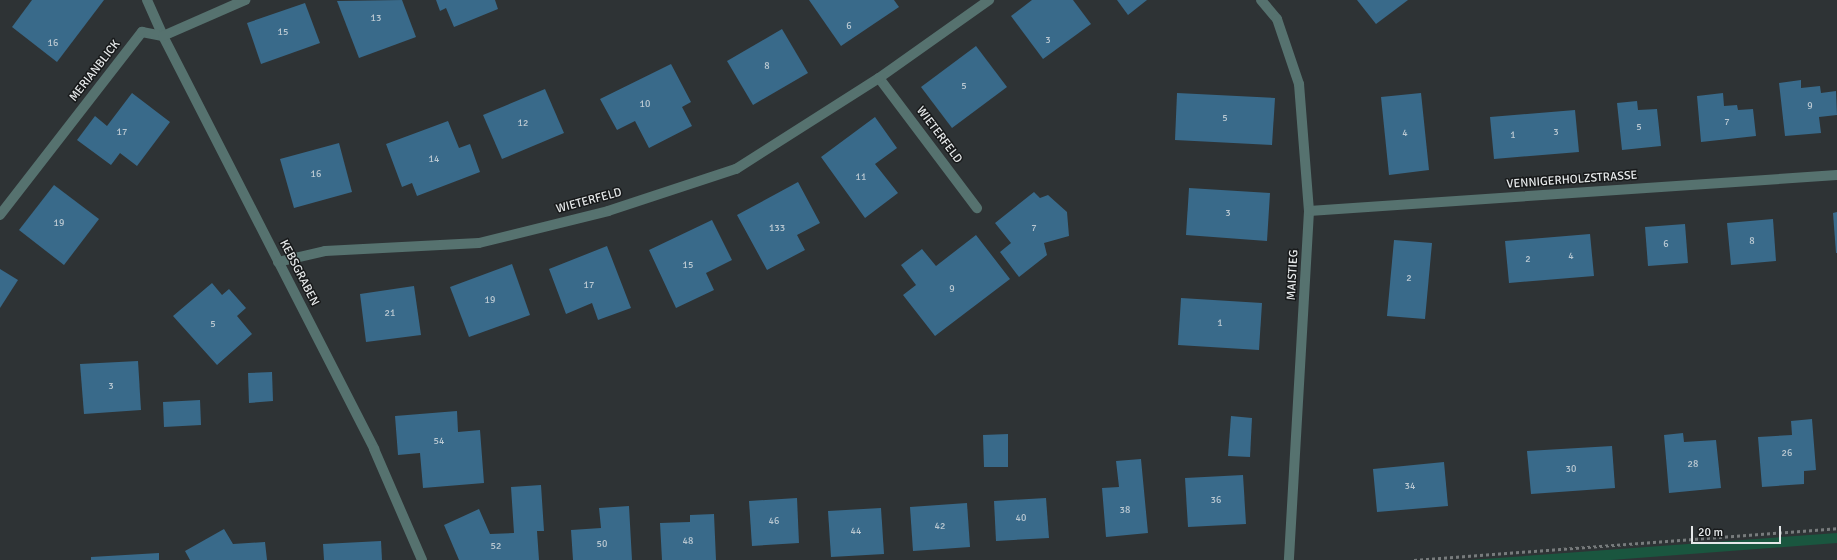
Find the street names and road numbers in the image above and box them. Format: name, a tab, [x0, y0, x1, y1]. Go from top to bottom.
street label: MERIANBLICK	[67, 37, 123, 105]
street label: WIETERFELD	[913, 104, 965, 166]
street label: VENNIGERHOLZSTRASSE	[1506, 168, 1638, 192]
street label: WIETERFELD	[555, 185, 623, 217]
street label: KEBSGRABEN	[276, 238, 322, 308]
street label: MAISTIEG	[1284, 249, 1302, 301]

